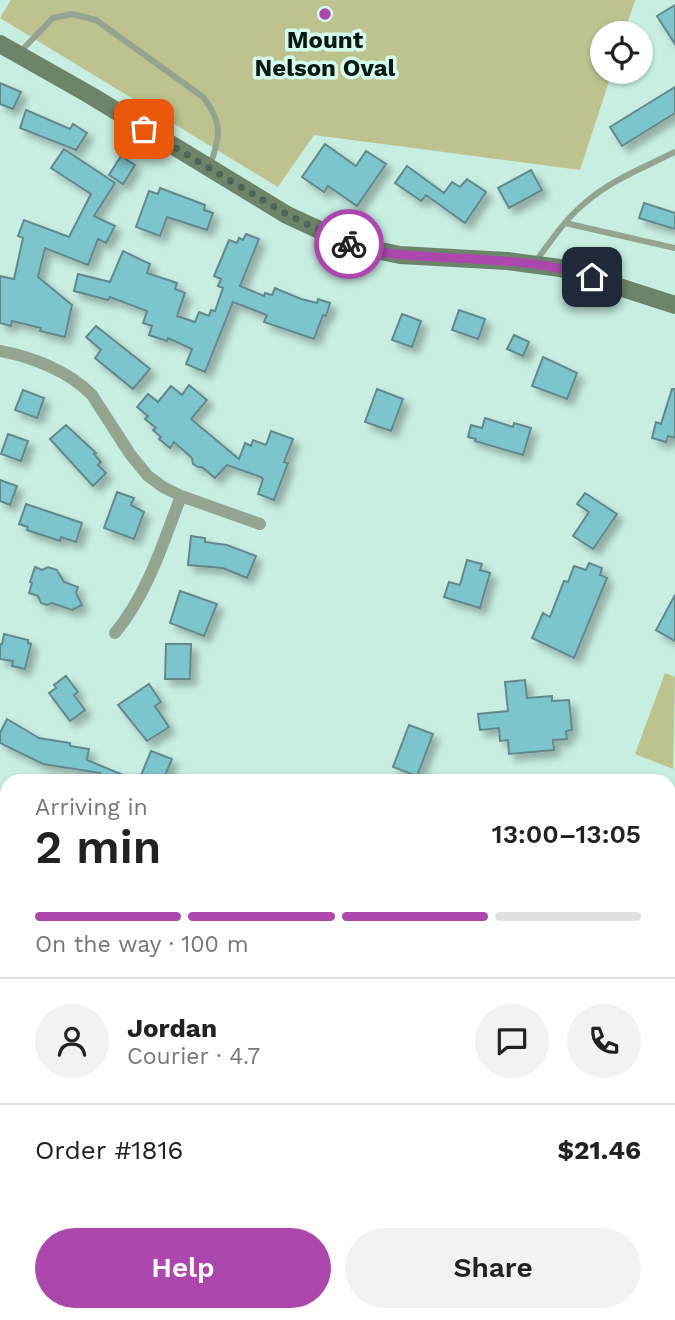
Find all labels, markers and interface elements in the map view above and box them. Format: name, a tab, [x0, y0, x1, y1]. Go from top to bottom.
marker: Mount Nelson Oval	[317, 6, 333, 22]
map controls	[590, 21, 653, 84]
button: locate	[590, 21, 653, 84]
place label: Mount Nelson Oval	[255, 26, 396, 82]
pin	[114, 99, 174, 159]
icon: bag	[125, 110, 163, 148]
courier	[314, 209, 384, 279]
icon: bike	[330, 225, 368, 263]
pin	[562, 247, 622, 307]
icon: home	[573, 258, 611, 296]
text: Arriving in	[35, 794, 148, 821]
text: 13:00–13:05	[492, 819, 641, 849]
text: 2 min	[35, 820, 161, 874]
text: On the way · 100 m	[35, 931, 249, 958]
button: person	[35, 1004, 109, 1078]
button: chat	[475, 1004, 549, 1078]
button: phone	[567, 1004, 641, 1078]
text: Jordan	[127, 1013, 217, 1043]
text: Courier · 4.7	[127, 1043, 260, 1070]
text: Order #1816	[35, 1135, 183, 1165]
text: $21.46	[557, 1135, 641, 1165]
button: Help	[35, 1228, 331, 1308]
button: Share	[345, 1228, 641, 1308]

